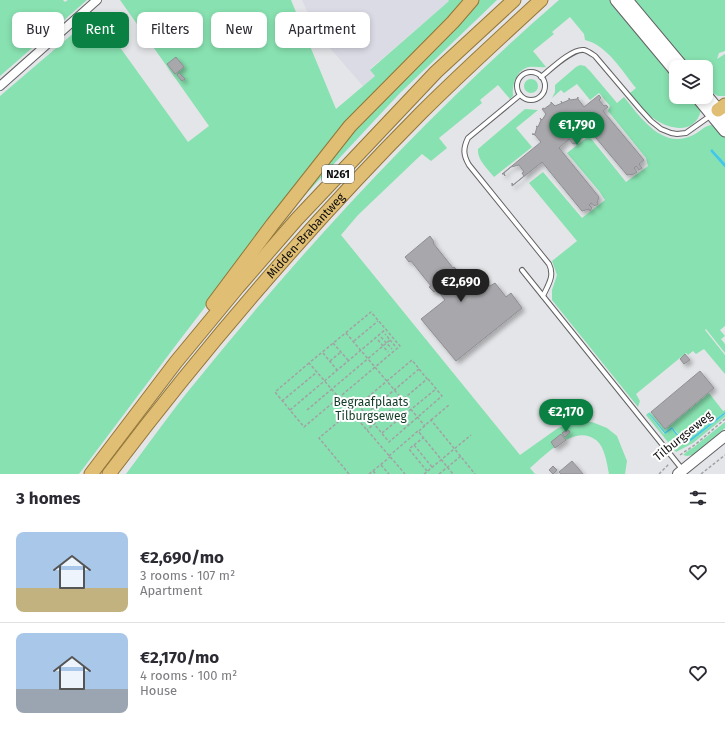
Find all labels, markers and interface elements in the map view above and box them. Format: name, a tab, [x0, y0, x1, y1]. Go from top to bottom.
chip: Buy	[12, 12, 64, 48]
chip: Rent	[72, 12, 129, 48]
chip: Filters	[137, 12, 203, 48]
chip: New	[211, 12, 267, 48]
chip: Apartment	[275, 12, 370, 48]
map controls	[669, 60, 713, 104]
button: layers	[669, 60, 713, 104]
pin: €1,790	[544, 112, 610, 146]
text: €1,790	[558, 117, 596, 132]
road number: N261	[322, 165, 354, 183]
street label: Midden-Brabantweg	[264, 190, 348, 281]
pin: €2,690	[428, 269, 494, 303]
text: €2,690	[441, 274, 481, 289]
park label: Begraafplaats Tilburgseweg	[334, 395, 409, 423]
pin: €2,170	[533, 399, 599, 433]
text: €2,170	[548, 404, 584, 419]
street label: Tilburgseweg	[651, 408, 716, 464]
icon: filters	[687, 487, 709, 509]
text: 3 homes	[16, 488, 81, 509]
text: €2,690/mo	[140, 547, 224, 568]
icon: home	[48, 548, 96, 596]
icon: heart	[687, 561, 709, 583]
text: 3 rooms · 107 m²	[140, 568, 235, 583]
text: Apartment	[140, 583, 202, 598]
text: €2,170/mo	[140, 647, 219, 668]
icon: home	[48, 649, 96, 697]
icon: heart	[687, 662, 709, 684]
text: 4 rooms · 100 m²	[140, 668, 237, 683]
text: House	[140, 683, 177, 698]

